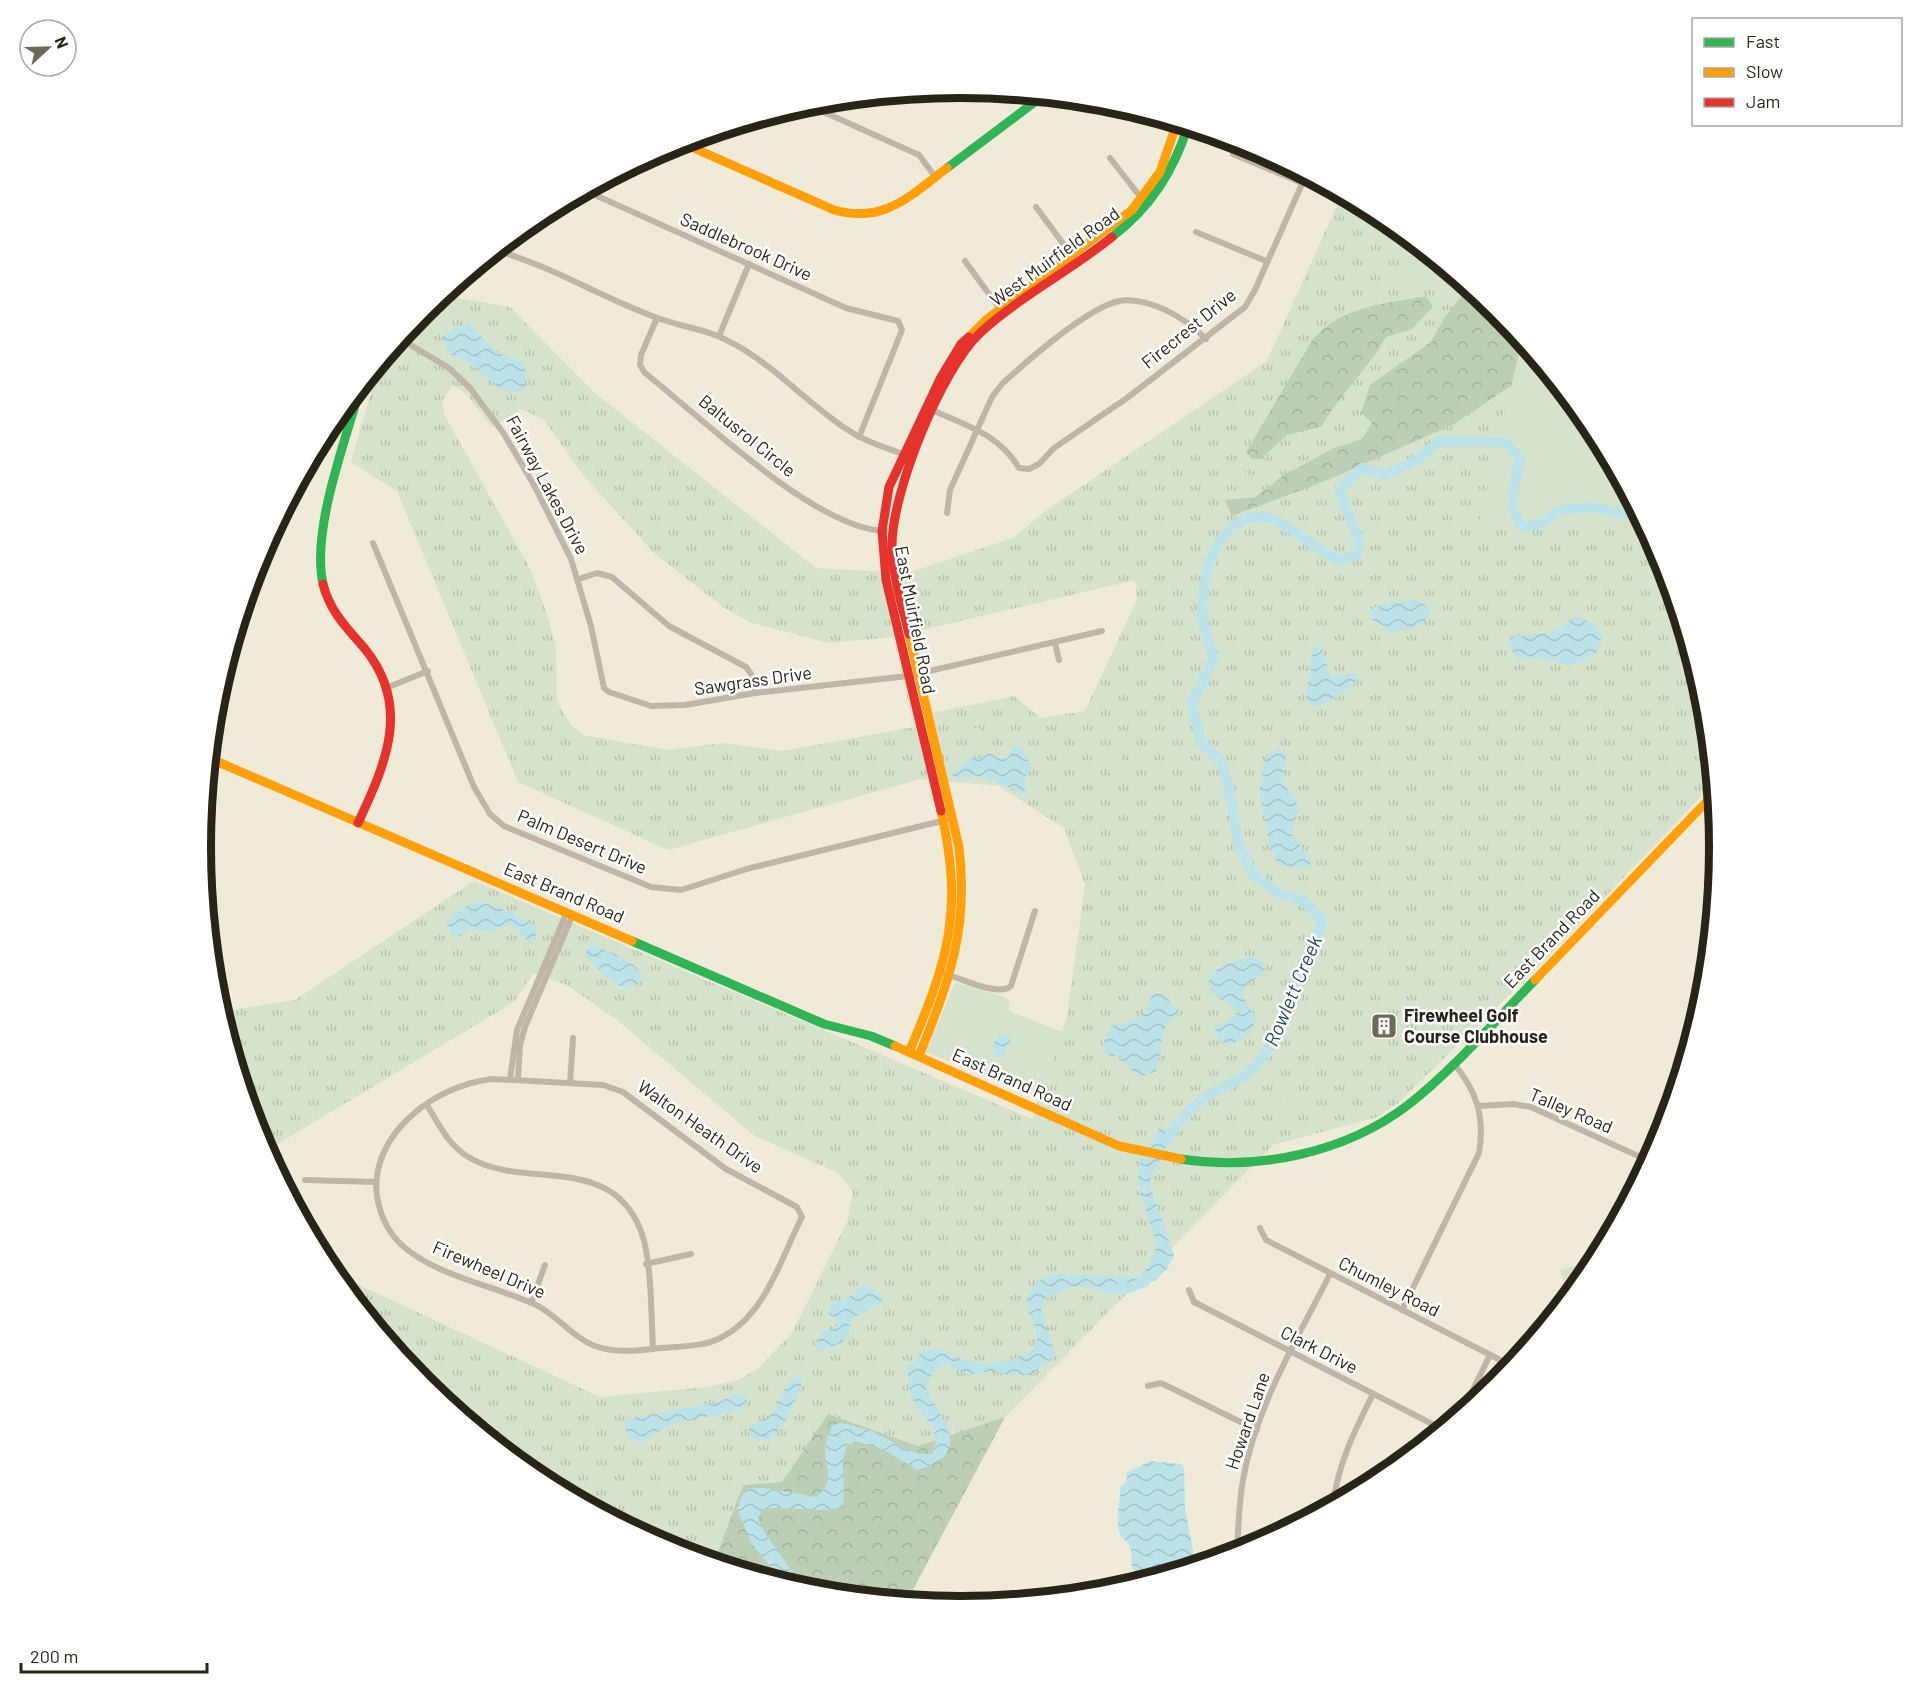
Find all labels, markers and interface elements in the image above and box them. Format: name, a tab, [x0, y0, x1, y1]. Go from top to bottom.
north arrow	[18, 18, 78, 78]
legend	[1692, 18, 1902, 126]
text: Fast	[1746, 30, 1780, 52]
text: N	[52, 34, 73, 51]
text: Slow	[1746, 60, 1783, 82]
text: Jam	[1746, 90, 1780, 112]
street label: West Muirfield Road	[985, 202, 1123, 311]
street label: Saddlebrook Drive	[677, 207, 816, 285]
street label: Firecrest Drive	[1137, 283, 1240, 373]
street label: Baltusrol Circle	[695, 389, 801, 481]
street label: Fairway Lakes Drive	[502, 411, 594, 558]
street label: East Muirfield Road	[891, 544, 941, 696]
street label: Sawgrass Drive	[693, 661, 813, 699]
street label: Palm Desert Drive	[514, 804, 650, 878]
street label: East Brand Road	[501, 857, 628, 927]
street label: East Brand Road	[1499, 884, 1604, 992]
water label: Rowlett Creek	[1258, 931, 1326, 1050]
place label: Firewheel Golf Course Clubhouse	[1404, 1004, 1548, 1047]
building icon: Firewheel Golf Course Clubhouse	[1369, 1011, 1399, 1041]
street label: East Brand Road	[949, 1043, 1076, 1115]
street label: Walton Heath Drive	[634, 1075, 768, 1178]
street label: Talley Road	[1526, 1083, 1616, 1137]
street label: Firewheel Drive	[430, 1235, 549, 1303]
street label: Chumley Road	[1335, 1251, 1444, 1321]
street label: Clark Drive	[1277, 1320, 1362, 1378]
street label: Howard Lane	[1220, 1369, 1274, 1472]
scale bar	[21, 1636, 207, 1674]
text: 200 m	[30, 1645, 78, 1667]

